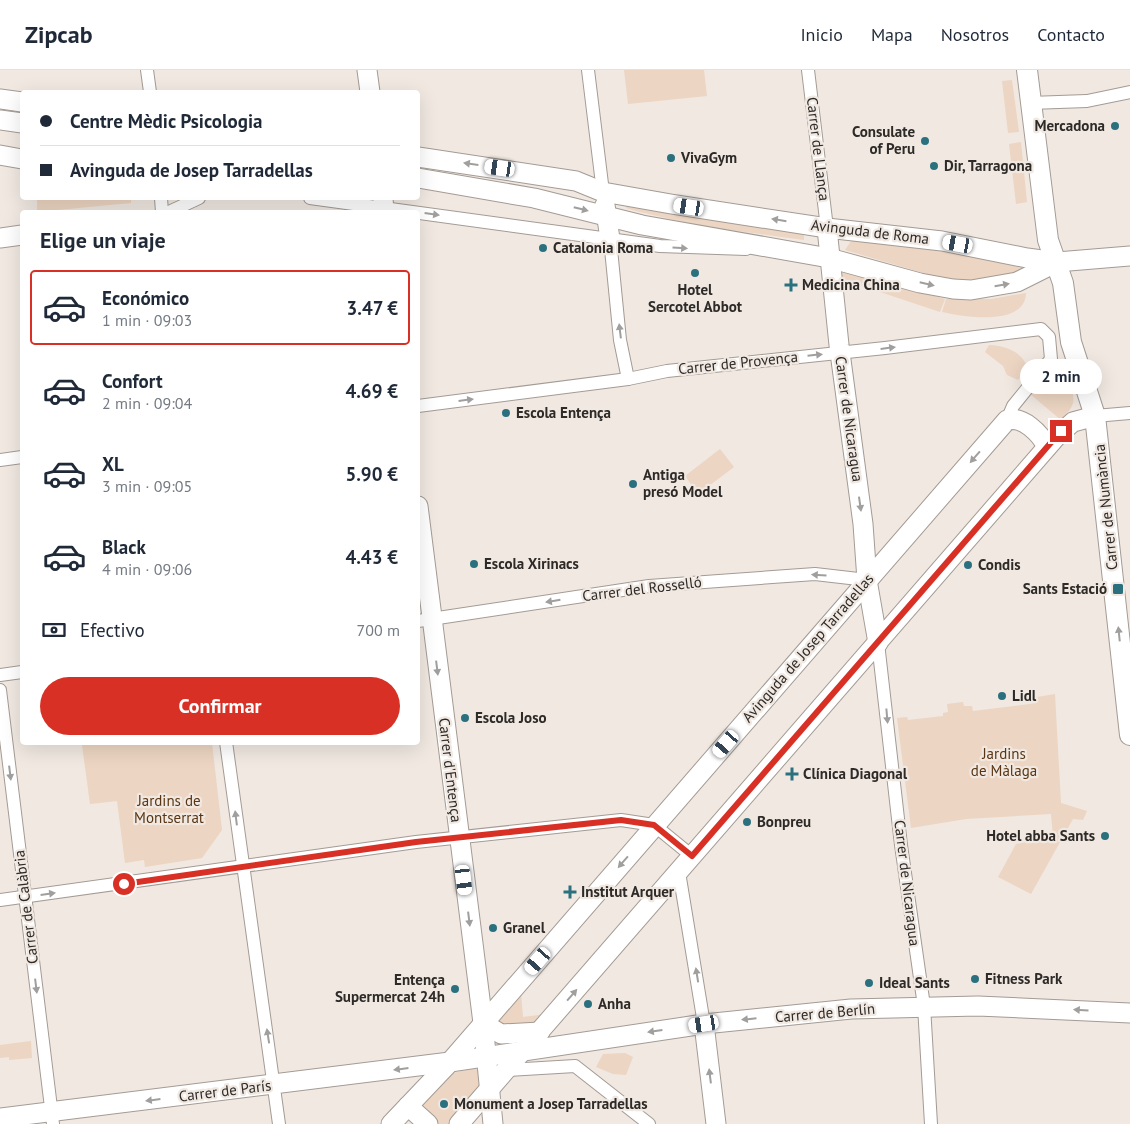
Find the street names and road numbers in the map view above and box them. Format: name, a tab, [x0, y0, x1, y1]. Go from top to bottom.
street label: Carrer de Llança	[803, 96, 834, 202]
street label: Avinguda de Roma	[810, 215, 930, 248]
street label: Carrer de Provença	[677, 347, 799, 378]
street label: Carrer de Nicaragua	[831, 355, 868, 483]
street label: Carrer de Numància	[1089, 443, 1122, 571]
street label: Avinguda de Josep Tarradellas	[738, 569, 877, 726]
street label: Carrer del Rosselló	[581, 572, 703, 605]
street label: Carrer d'Entença	[435, 717, 466, 823]
street label: Carrer de Nicaragua	[890, 819, 925, 947]
street label: Carrer de Calàbria	[9, 849, 42, 965]
street label: Carrer de Berlín	[774, 999, 876, 1026]
street label: Carrer de París	[178, 1075, 272, 1106]

